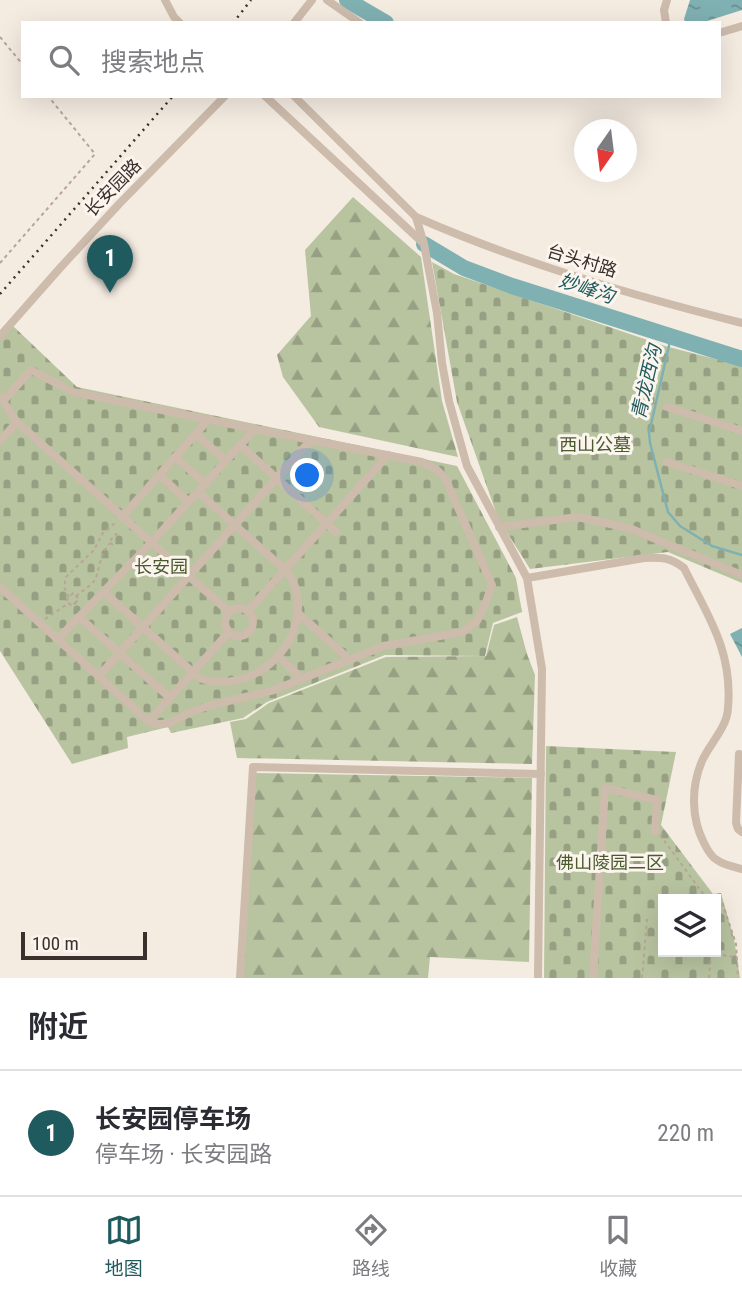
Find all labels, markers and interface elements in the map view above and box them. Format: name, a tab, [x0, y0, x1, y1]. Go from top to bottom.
search box	[21, 21, 721, 98]
icon: search	[45, 41, 83, 79]
text: 搜索地点	[101, 47, 205, 77]
north arrow	[574, 119, 637, 182]
street label: 长安园路	[80, 154, 145, 221]
pin: 1	[87, 235, 133, 293]
street label: 台头村路	[545, 240, 620, 281]
water label: 妙峰沟	[556, 269, 619, 309]
water label: 青龙西沟	[627, 341, 667, 422]
park label: 西山公墓	[559, 434, 631, 455]
your location	[290, 458, 324, 492]
park label: 长安园	[134, 556, 188, 577]
park label: 佛山陵园二区	[556, 852, 664, 873]
map controls	[658, 894, 721, 957]
button: layers	[658, 894, 721, 957]
scale bar	[21, 929, 147, 961]
text: 100 m	[32, 932, 79, 955]
text: 附近	[28, 1009, 88, 1044]
text: 长安园停车场	[95, 1104, 251, 1134]
text: 1	[45, 1120, 57, 1147]
text: 220 m	[657, 1120, 714, 1147]
text: 停车场 · 长安园路	[95, 1141, 272, 1168]
tab: 地图	[105, 1211, 143, 1280]
tab: 路线	[352, 1211, 390, 1280]
tab: 收藏	[599, 1211, 637, 1280]

